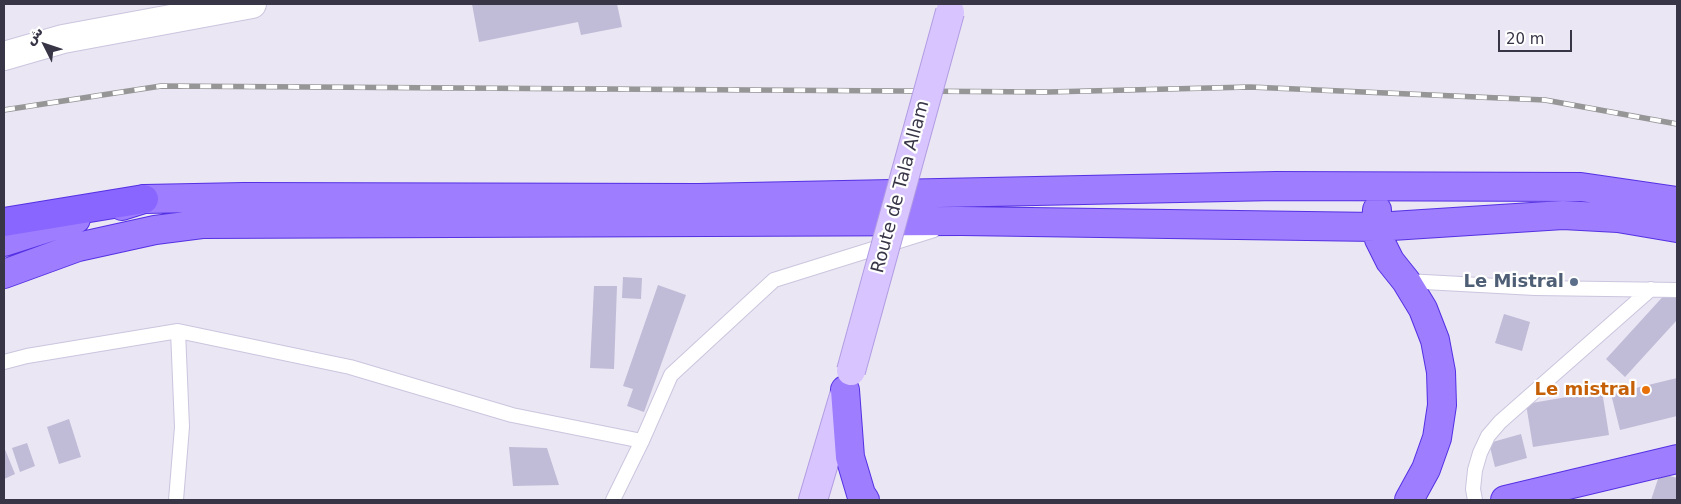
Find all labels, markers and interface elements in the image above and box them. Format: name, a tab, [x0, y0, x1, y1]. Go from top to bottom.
north arrow	[20, 20, 70, 70]
scale bar	[1501, 20, 1575, 52]
text: ش	[21, 23, 46, 48]
text: 20 m	[1506, 30, 1544, 48]
street label: Route de Tala Allam	[868, 98, 934, 276]
place label: Le Mistral	[1463, 271, 1564, 293]
marker: Le Mistral	[1568, 276, 1580, 288]
place label: Le mistral	[1535, 379, 1636, 401]
marker: Le mistral	[1640, 384, 1652, 396]

